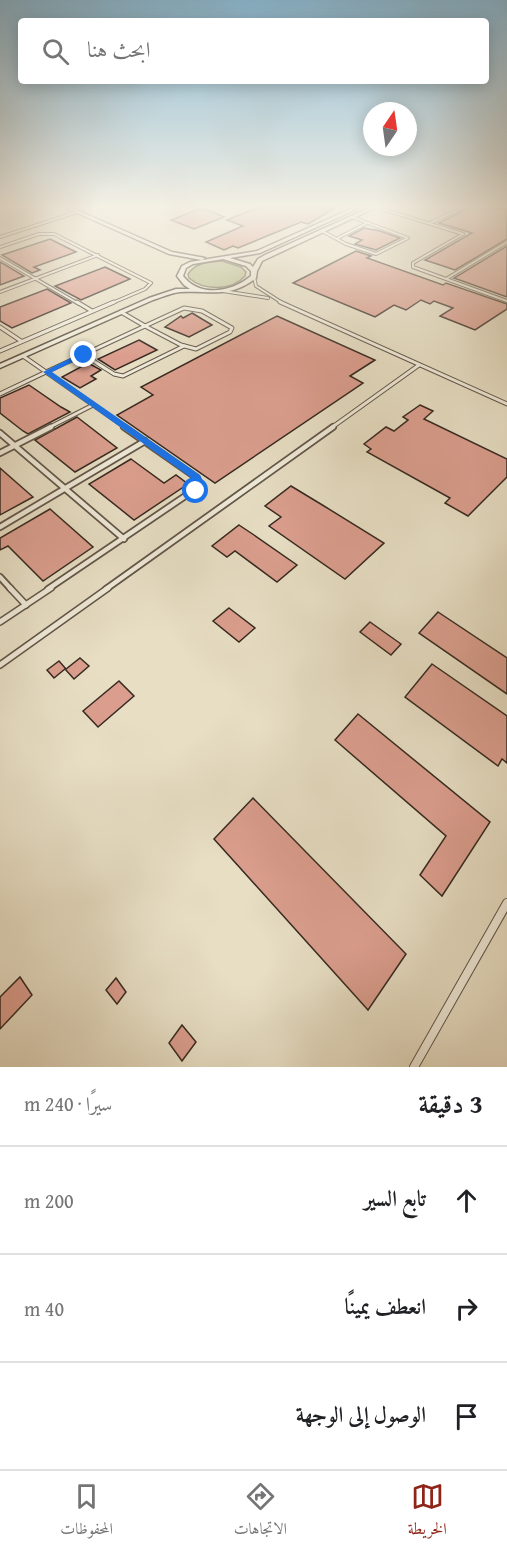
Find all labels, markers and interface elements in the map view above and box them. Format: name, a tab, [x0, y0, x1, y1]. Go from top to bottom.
search box	[18, 18, 489, 84]
text: ابحث هنا	[87, 33, 151, 65]
icon: search	[39, 35, 72, 68]
north arrow	[363, 102, 417, 156]
route end	[70, 341, 96, 367]
route start	[182, 477, 208, 503]
text: 3 دقيقة	[418, 1084, 483, 1123]
text: سيرًا · 240 m	[24, 1089, 112, 1118]
text: تابع السير	[364, 1182, 426, 1214]
icon: ahead	[450, 1184, 483, 1217]
text: 200 m	[24, 1186, 74, 1215]
text: انعطف يمينًا	[345, 1290, 426, 1322]
icon: right	[450, 1292, 483, 1325]
text: 40 m	[24, 1294, 64, 1323]
text: الوصول إلى الوجهة	[296, 1398, 426, 1430]
icon: arrive	[450, 1400, 483, 1433]
tab: المحفوظات	[60, 1480, 113, 1544]
tab: الاتجاهات	[234, 1480, 287, 1544]
tab: الخريطة	[408, 1480, 447, 1544]

